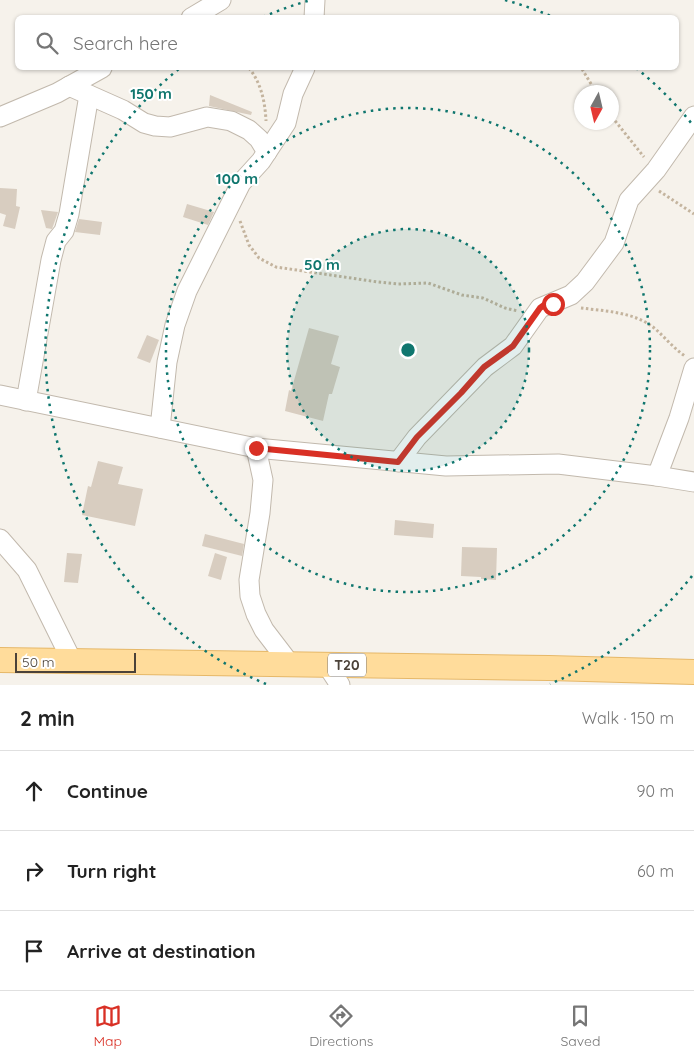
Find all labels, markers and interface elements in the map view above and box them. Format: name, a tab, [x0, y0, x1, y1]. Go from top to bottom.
search box	[15, 15, 679, 70]
icon: search	[33, 29, 61, 57]
text: Search here	[73, 31, 178, 55]
text: 150 m	[130, 84, 172, 103]
north arrow	[574, 85, 619, 130]
text: 100 m	[216, 169, 258, 188]
text: 50 m	[304, 255, 340, 274]
route start	[542, 293, 565, 316]
centre of rings	[399, 341, 417, 359]
route end	[245, 437, 268, 460]
scale bar	[15, 650, 136, 673]
text: 50 m	[22, 653, 55, 671]
road number: T20	[328, 654, 366, 676]
text: 2 min	[20, 705, 75, 731]
text: Walk · 150 m	[582, 708, 674, 728]
icon: ahead	[20, 777, 48, 805]
text: Continue	[67, 779, 148, 803]
text: 90 m	[637, 781, 674, 801]
icon: right	[20, 857, 48, 885]
text: Turn right	[67, 859, 156, 883]
text: 60 m	[637, 861, 674, 881]
icon: arrive	[20, 937, 48, 965]
text: Arrive at destination	[67, 939, 256, 963]
tab: Map	[94, 1002, 122, 1050]
tab: Directions	[309, 1002, 373, 1050]
tab: Saved	[560, 1002, 600, 1050]

